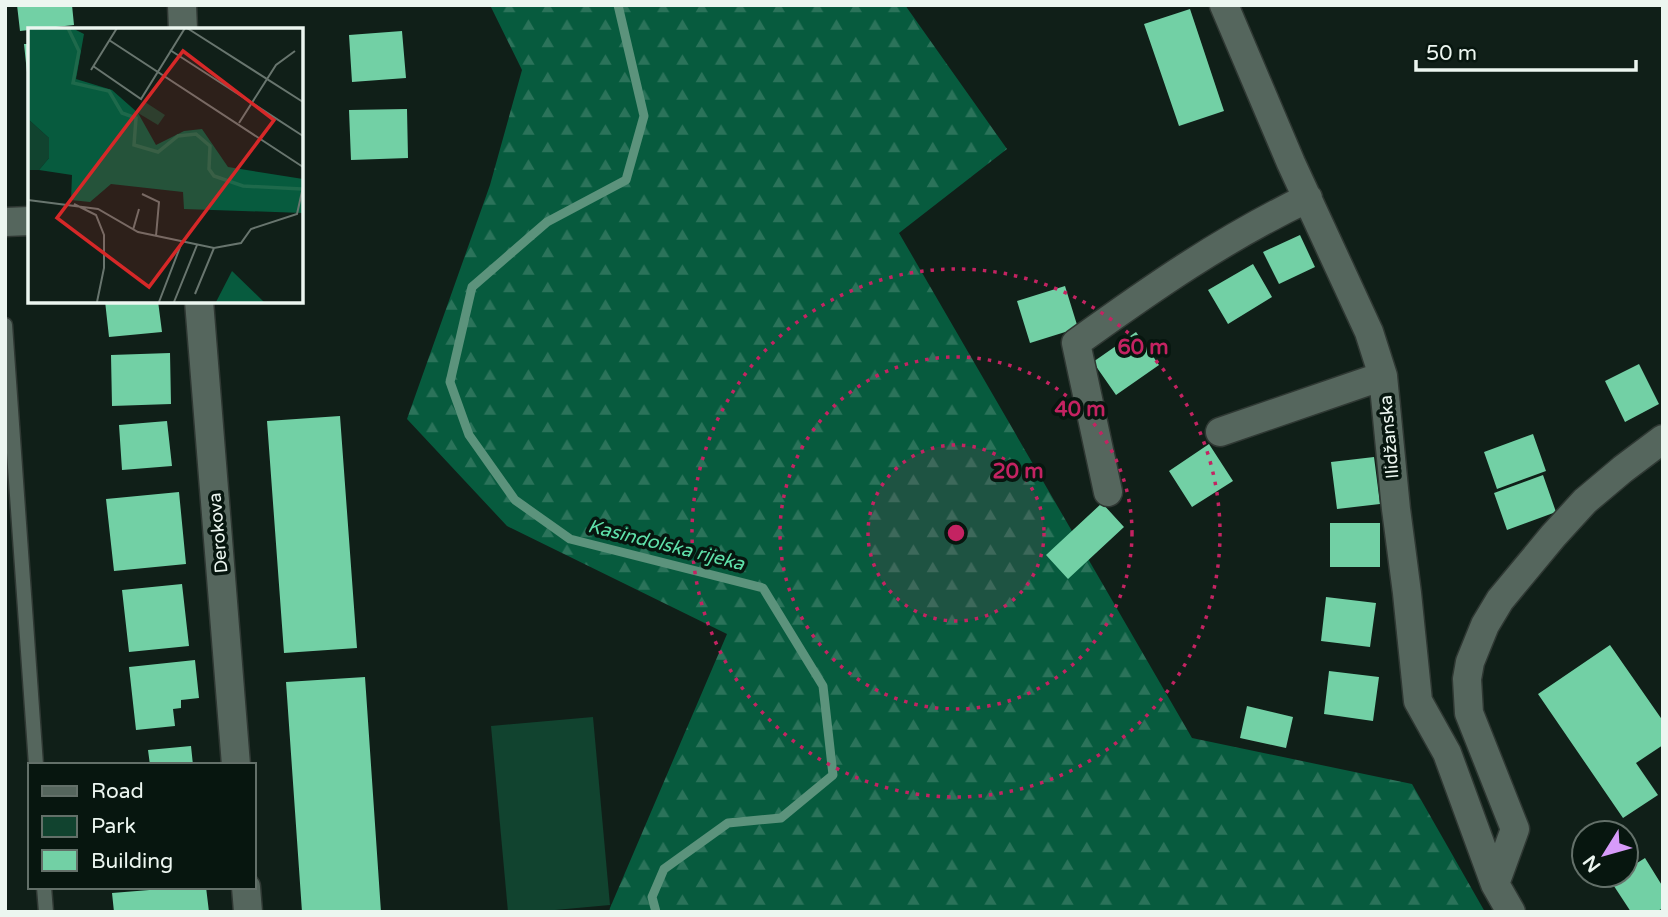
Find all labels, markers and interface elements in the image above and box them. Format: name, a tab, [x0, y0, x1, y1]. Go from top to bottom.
inset map	[28, 28, 303, 303]
scale bar	[1416, 28, 1636, 72]
text: 50 m	[1426, 41, 1477, 66]
text: 60 m	[1117, 335, 1169, 360]
street label: Ilidžanska	[1374, 394, 1404, 480]
text: 40 m	[1054, 397, 1106, 422]
text: 20 m	[992, 459, 1044, 484]
street label: Derokova	[204, 492, 232, 574]
water label: Kasindolska rijeka	[586, 515, 748, 575]
centre of rings	[944, 521, 968, 545]
legend	[28, 763, 256, 889]
text: Road	[91, 779, 144, 804]
text: Park	[91, 814, 136, 839]
north arrow	[1570, 819, 1640, 889]
text: Building	[91, 849, 173, 874]
text: N	[1579, 851, 1606, 876]

